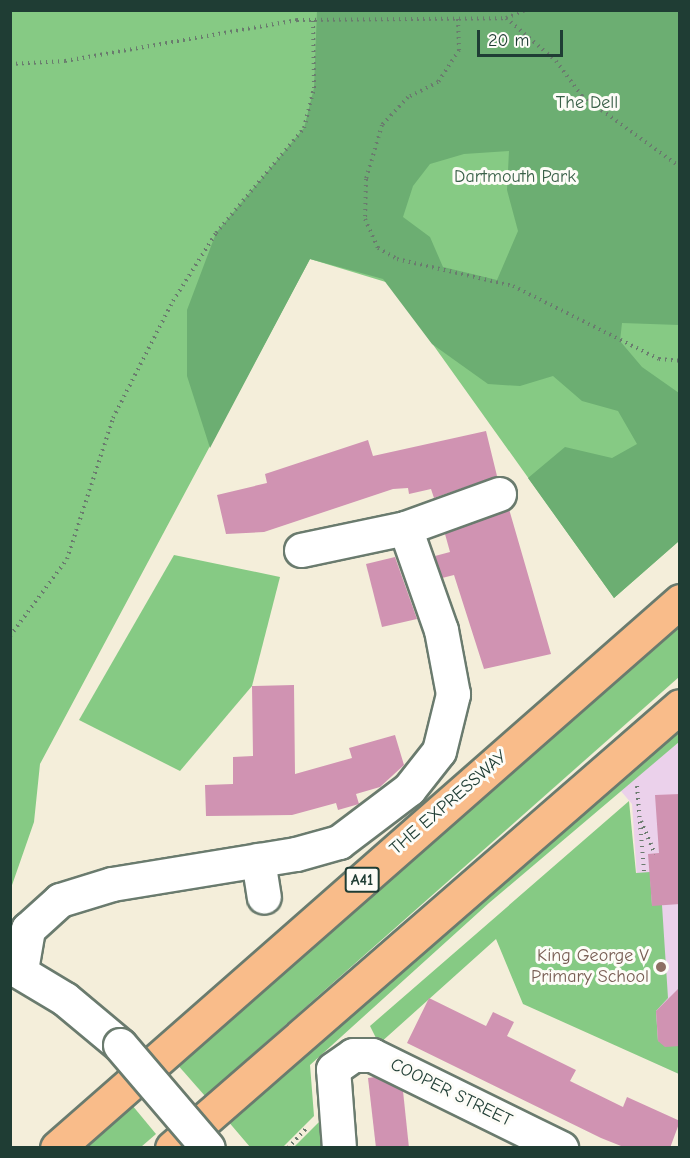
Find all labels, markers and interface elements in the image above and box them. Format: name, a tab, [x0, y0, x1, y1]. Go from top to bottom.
scale bar	[480, 18, 566, 56]
text: 20 m	[488, 30, 529, 51]
park label: The Dell	[556, 92, 618, 114]
park label: Dartmouth Park	[454, 166, 576, 188]
street label: THE EXPRESSWAY	[386, 746, 512, 860]
road number: A41	[344, 867, 380, 893]
place label: King George V Primary School	[531, 946, 649, 988]
marker: King George V Primary School	[654, 960, 668, 974]
street label: COOPER STREET	[386, 1054, 516, 1132]

